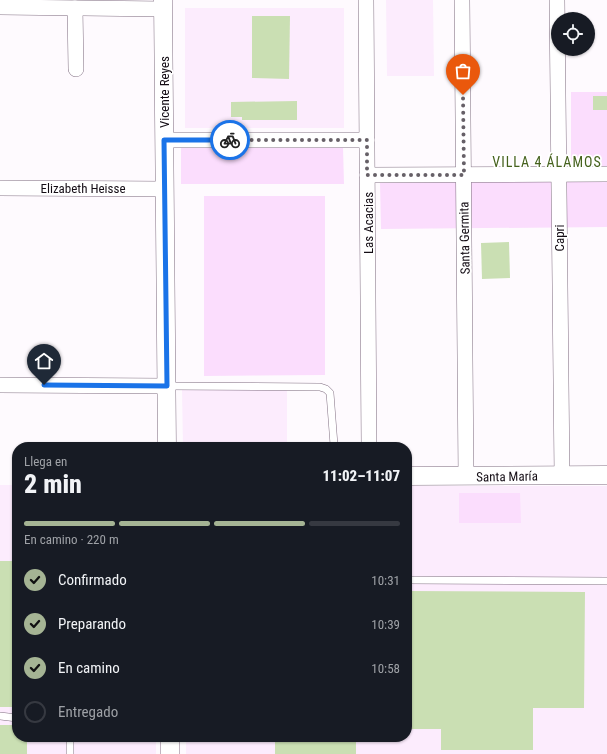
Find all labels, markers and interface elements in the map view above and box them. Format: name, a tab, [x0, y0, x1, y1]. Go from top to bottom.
map controls	[551, 12, 595, 56]
button: locate	[551, 12, 595, 56]
pin	[446, 54, 480, 95]
street label: Vicente Reyes	[157, 56, 172, 128]
icon: bag	[452, 60, 474, 82]
courier	[210, 120, 250, 160]
icon: bike	[219, 129, 241, 151]
district label: VILLA 4 ÁLAMOS	[492, 153, 602, 170]
street label: Elizabeth Heisse	[40, 181, 126, 196]
street label: Las Acacias	[361, 192, 376, 254]
street label: Santa Germita	[456, 201, 473, 275]
street label: Capri	[552, 225, 567, 251]
pin	[27, 344, 61, 385]
icon: home	[33, 350, 55, 372]
text: Llega en	[24, 454, 67, 469]
text: 11:02–11:07	[322, 467, 400, 485]
street label: Santa María	[476, 468, 538, 485]
text: 2 min	[24, 469, 82, 499]
text: En camino · 220 m	[24, 532, 119, 547]
icon: check	[24, 569, 46, 591]
text: Confirmado	[58, 571, 127, 589]
text: 10:31	[371, 573, 400, 588]
icon: check	[24, 613, 46, 635]
text: Preparando	[58, 615, 126, 633]
text: 10:39	[371, 617, 400, 632]
icon: check	[24, 657, 46, 679]
text: En camino	[58, 659, 120, 677]
text: 10:58	[371, 661, 400, 676]
text: Entregado	[58, 703, 118, 721]

